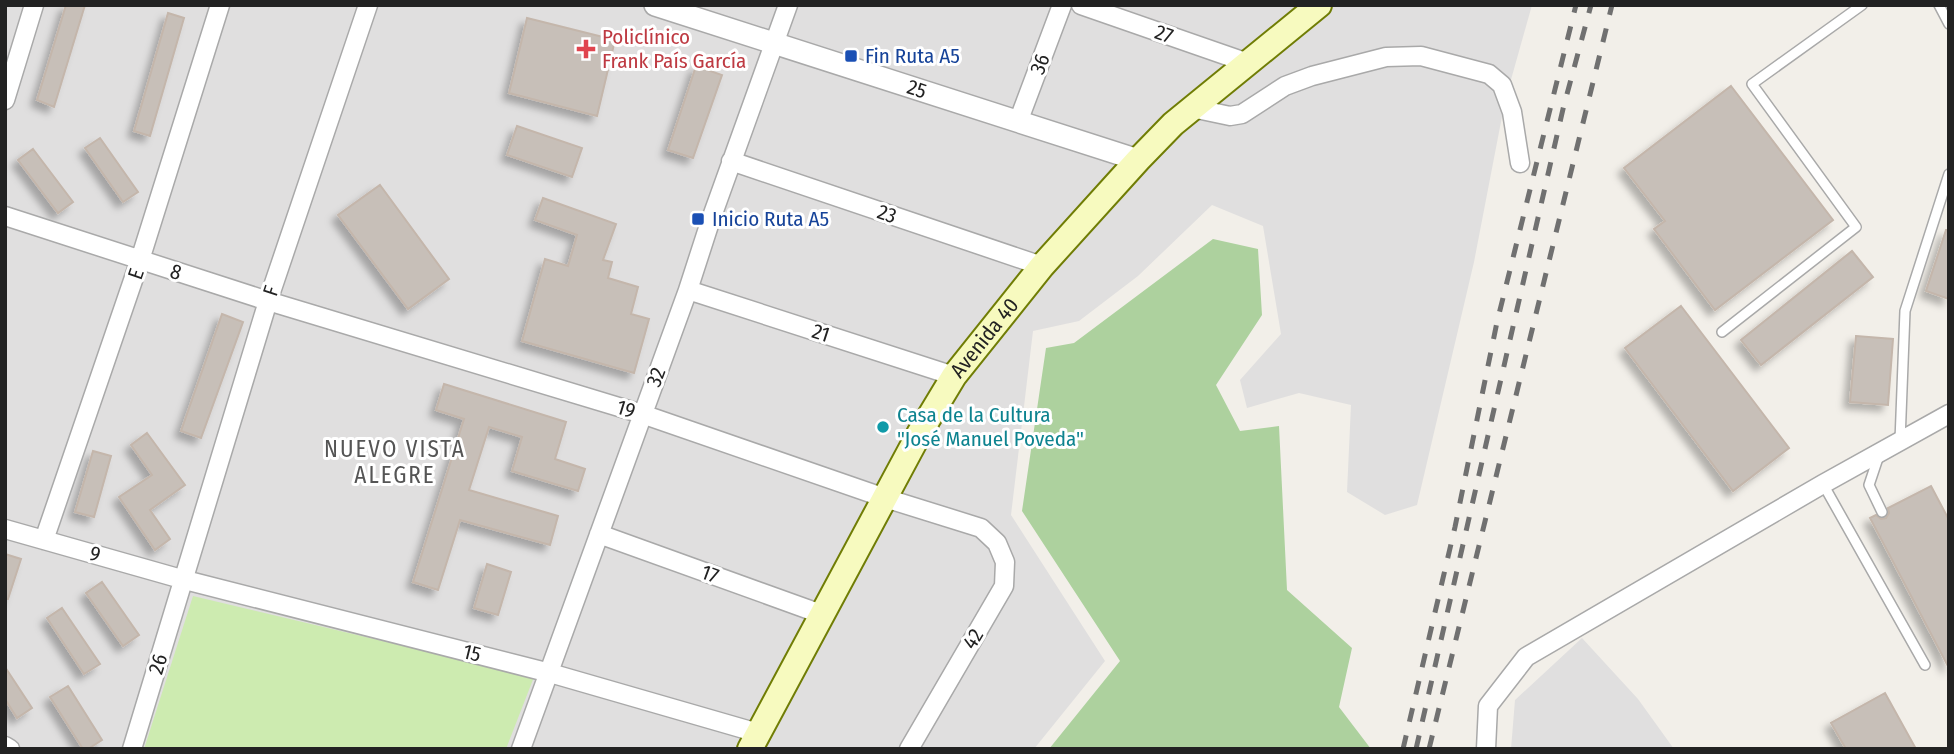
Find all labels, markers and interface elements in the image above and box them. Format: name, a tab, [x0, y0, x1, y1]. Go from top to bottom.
street label: 27	[1151, 19, 1177, 49]
place label: Policlínico Frank País García	[602, 24, 746, 74]
marker: Policlínico Frank País García	[576, 39, 596, 59]
place label: Fin Ruta A5	[865, 43, 960, 69]
marker: Fin Ruta A5	[843, 48, 859, 64]
street label: 36	[1024, 50, 1056, 78]
street label: 25	[904, 74, 930, 104]
street label: 23	[874, 199, 900, 229]
place label: Inicio Ruta A5	[712, 206, 829, 232]
marker: Inicio Ruta A5	[690, 211, 706, 227]
street label: 8	[167, 258, 185, 286]
street label: E	[122, 265, 150, 283]
street label: F	[257, 283, 285, 299]
street label: Avenida 40	[945, 293, 1024, 383]
street label: 21	[809, 318, 833, 348]
street label: 32	[641, 364, 671, 390]
street label: 19	[613, 394, 639, 424]
place label: Casa de la Cultura "José Manuel Poveda"	[897, 402, 1084, 452]
marker: Casa de la Cultura "José Manuel Poveda"	[875, 419, 891, 435]
district label: NUEVO VISTA ALEGRE	[324, 435, 466, 489]
street label: 9	[87, 540, 103, 568]
street label: 17	[698, 559, 722, 589]
street label: 42	[957, 624, 989, 654]
street label: 15	[460, 638, 484, 668]
street label: 26	[143, 651, 173, 677]

